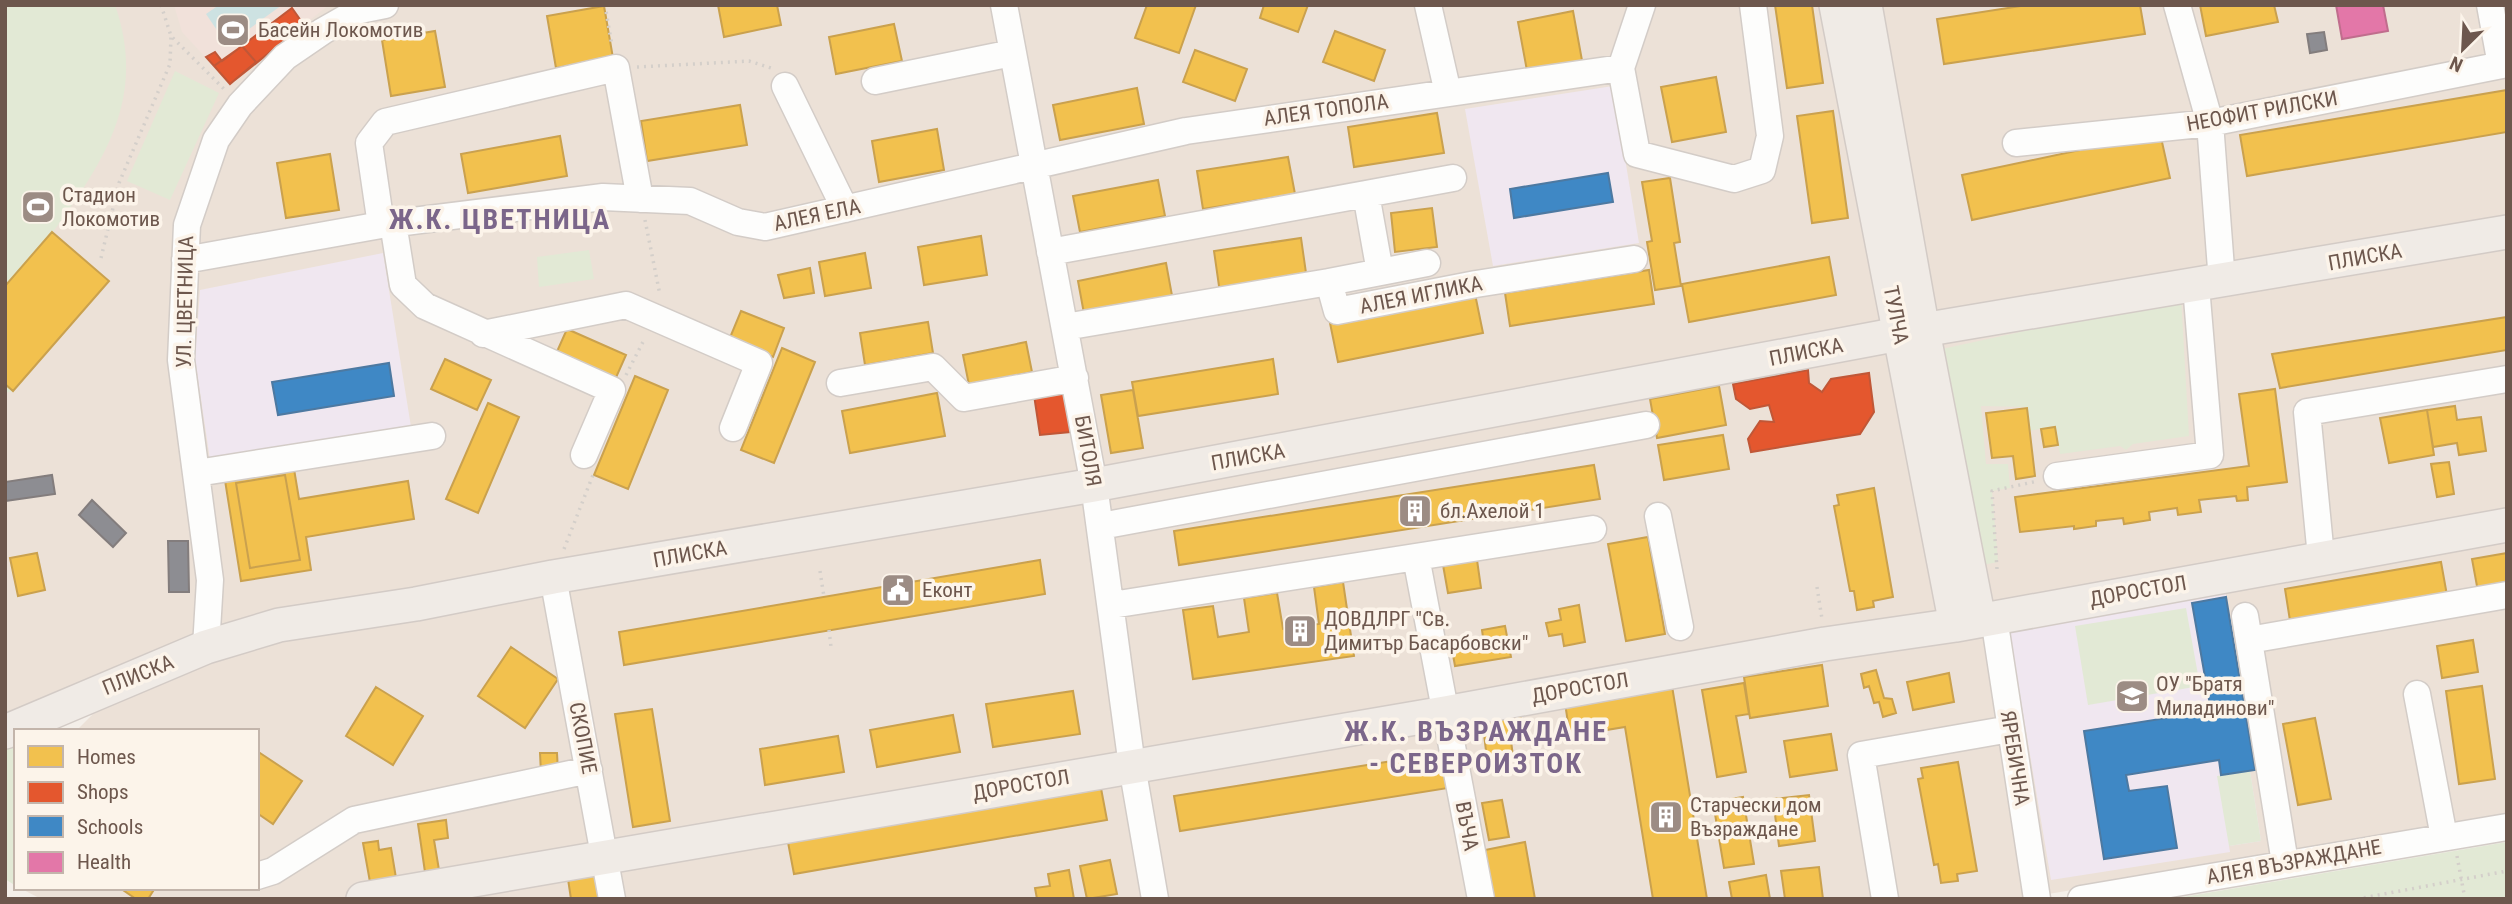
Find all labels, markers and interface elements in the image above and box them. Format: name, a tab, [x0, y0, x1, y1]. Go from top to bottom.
sports icon: Басейн Локомотив	[214, 11, 252, 49]
north arrow	[2428, 14, 2498, 84]
place label: Басейн Локомотив	[258, 18, 423, 42]
text: N	[2446, 51, 2466, 77]
street label: НЕОФИТ РИЛСКИ	[2185, 86, 2339, 136]
street label: АЛЕЯ ТОПОЛА	[1262, 89, 1390, 131]
place label: Стадион Локомотив	[62, 183, 160, 231]
sports icon: Стадион Локомотив	[19, 188, 57, 226]
street label: АЛЕЯ ЕЛА	[771, 194, 863, 236]
district label: Ж.К. ЦВЕТНИЦА	[389, 203, 611, 236]
street label: УЛ. ЦВЕТНИЦА	[172, 236, 198, 368]
street label: ПЛИСКА	[2326, 239, 2404, 275]
street label: АЛЕЯ ИГЛИКА	[1358, 271, 1484, 319]
street label: ТУЛЧА	[1879, 284, 1913, 346]
street label: ПЛИСКА	[1767, 333, 1845, 371]
street label: БИТОЛЯ	[1070, 413, 1106, 489]
street label: ПЛИСКА	[1209, 439, 1287, 475]
building icon: бл.Ахелой 1	[1396, 492, 1434, 530]
place label: бл.Ахелой 1	[1440, 499, 1545, 523]
street label: ПЛИСКА	[651, 536, 729, 572]
public building icon: Еконт	[879, 571, 917, 609]
street label: ДОРОСТОЛ	[2088, 571, 2188, 611]
place label: Еконт	[922, 578, 973, 602]
place label: ДОВДЛРГ "Св. Димитър Басарбовски"	[1324, 607, 1528, 655]
building icon: ДОВДЛРГ "Св. Димитър Басарбовски"	[1281, 612, 1319, 650]
street label: ПЛИСКА	[99, 650, 177, 700]
street label: ДОРОСТОЛ	[1530, 668, 1630, 708]
place label: ОУ "Братя Миладинови"	[2156, 672, 2275, 720]
school or university icon: ОУ "Братя Миладинови"	[2113, 677, 2151, 715]
street label: СКОПИЕ	[564, 700, 602, 776]
street label: ЯРЕБИЧНА	[1996, 709, 2034, 807]
district label: Ж.К. ВЪЗРАЖДАНЕ - СЕВЕРОИЗТОК	[1344, 715, 1608, 780]
legend	[14, 729, 259, 890]
text: Homes	[77, 745, 136, 769]
street label: ДОРОСТОЛ	[971, 765, 1071, 805]
text: Shops	[77, 780, 129, 804]
place label: Старчески дом Възраждане	[1690, 793, 1822, 841]
building icon: Старчески дом Възраждане	[1647, 798, 1685, 836]
street label: ВЪЧА	[1450, 799, 1484, 853]
text: Schools	[77, 815, 143, 839]
street label: АЛЕЯ ВЪЗРАЖДАНЕ	[2205, 835, 2383, 889]
text: Health	[77, 850, 131, 874]

